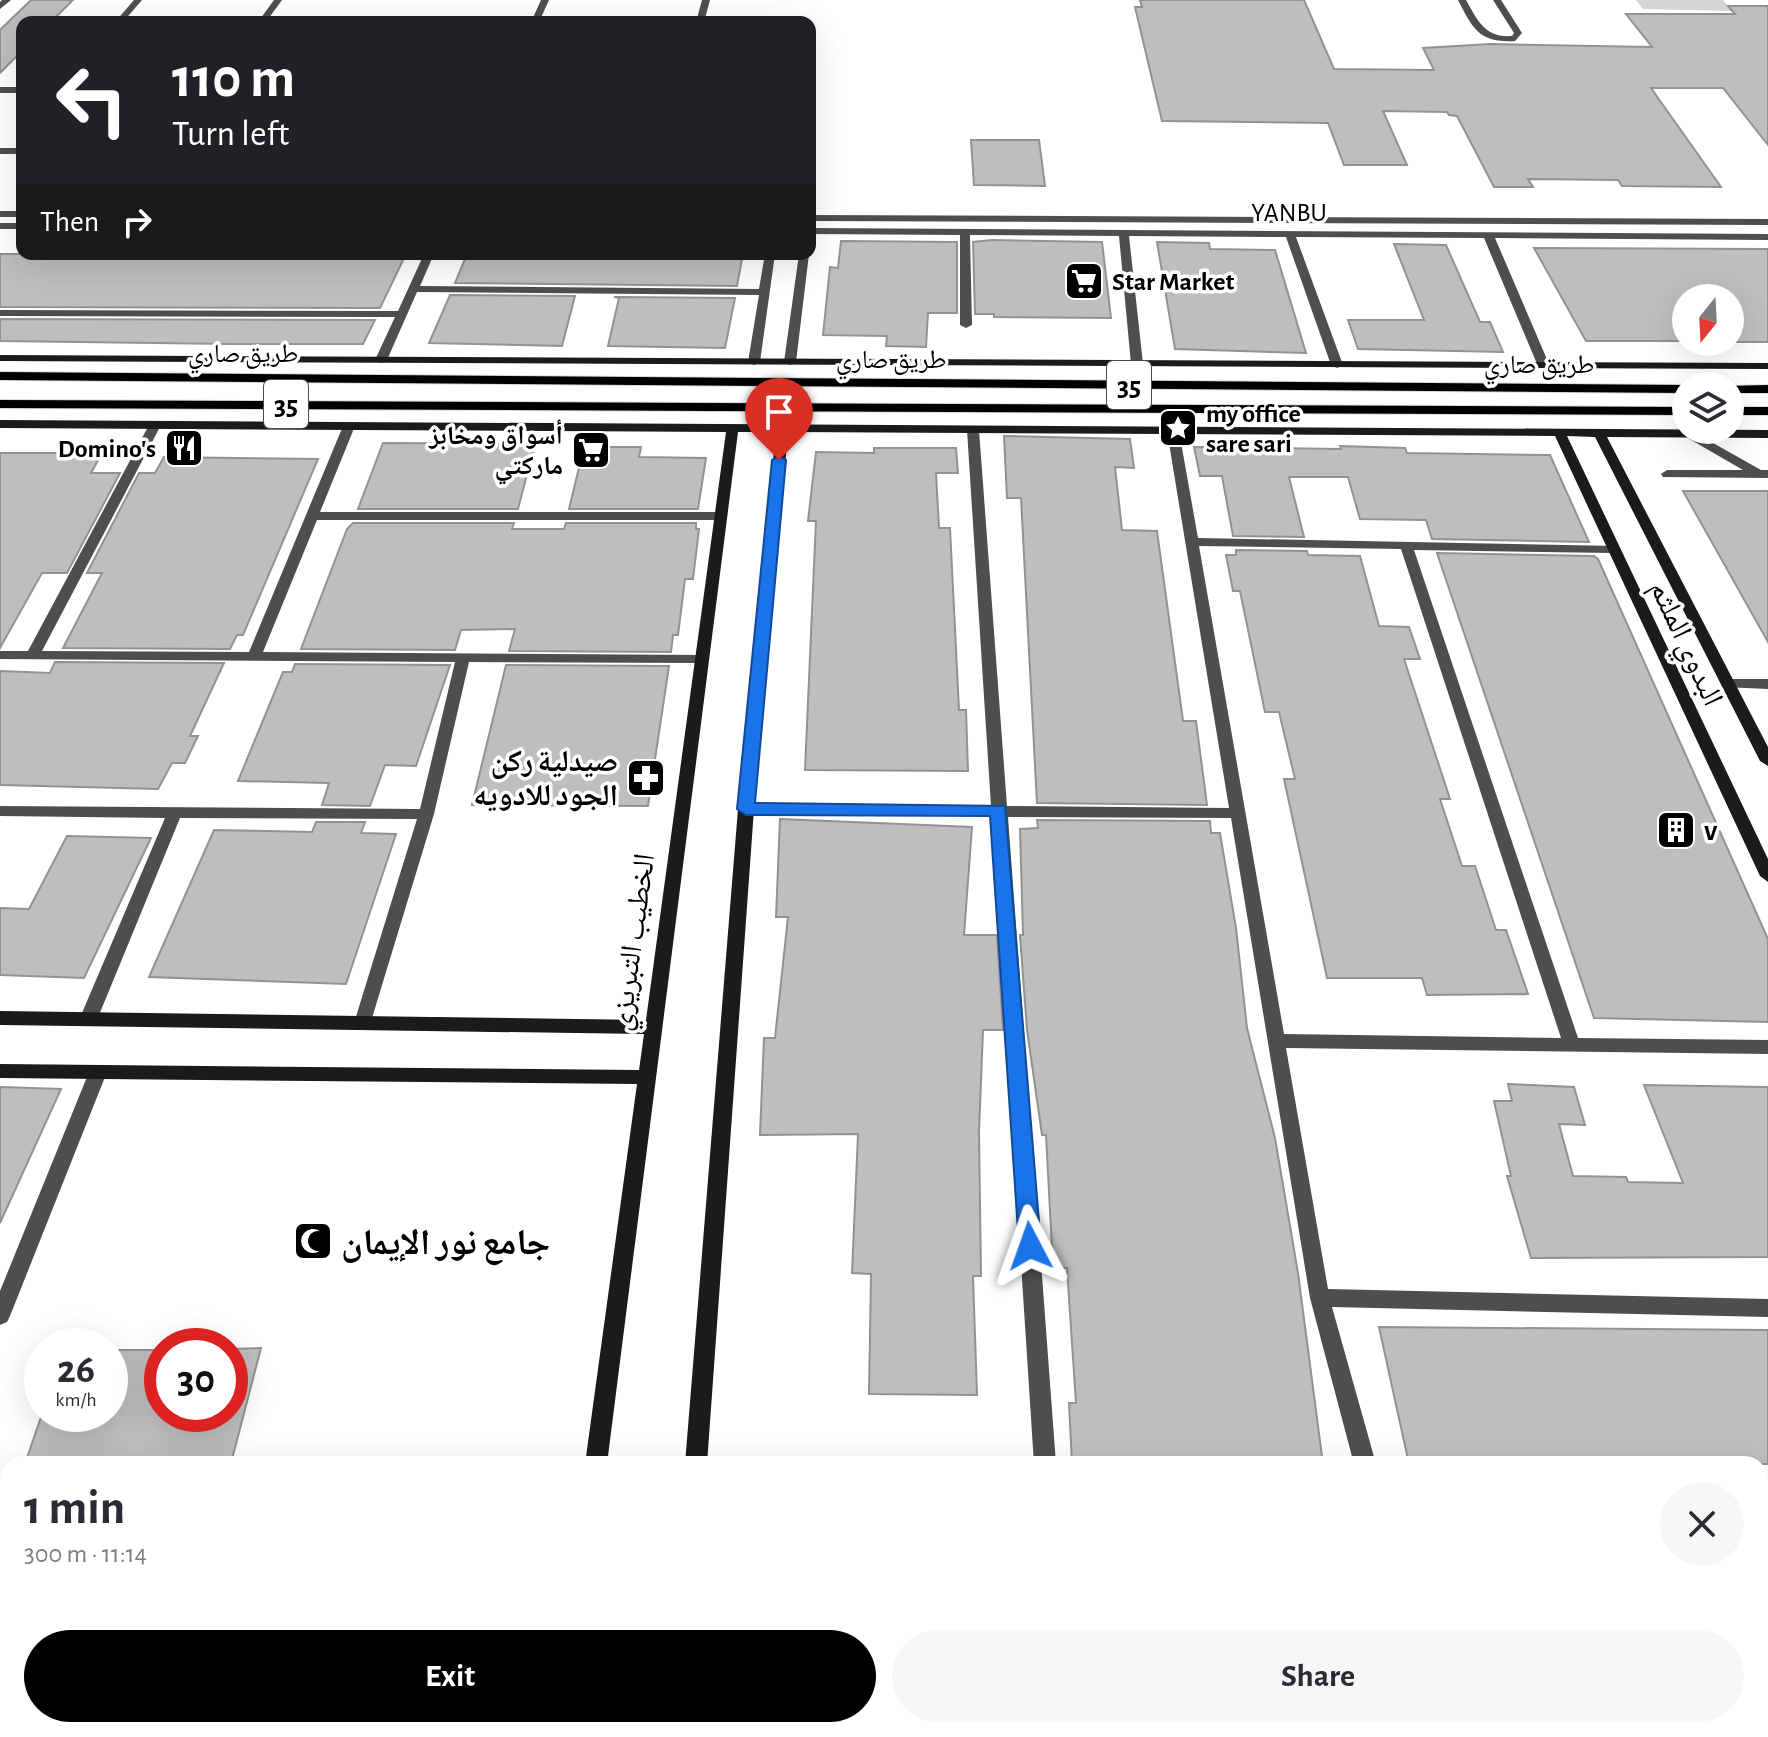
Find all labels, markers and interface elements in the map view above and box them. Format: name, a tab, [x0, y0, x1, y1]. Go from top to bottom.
icon: left	[40, 48, 144, 152]
text: 110 m	[172, 51, 295, 107]
text: Turn left	[172, 116, 289, 152]
icon: right	[115, 200, 159, 244]
street label: YANBU	[1251, 200, 1327, 226]
text: Then	[40, 207, 99, 237]
supermarket icon: Star Market	[1063, 260, 1105, 302]
place label: Star Market	[1112, 269, 1234, 295]
north arrow	[1672, 284, 1744, 356]
map controls	[1672, 284, 1744, 444]
street label: طريق صاري	[188, 341, 298, 374]
street label: طريق صاري	[836, 347, 946, 380]
street label: طريق صاري	[1484, 352, 1594, 385]
road number: 35	[1107, 361, 1151, 409]
button: layers	[1672, 372, 1744, 444]
pin	[745, 378, 813, 460]
road number: 35	[264, 380, 308, 428]
icon: arrive	[757, 390, 801, 434]
place label: my office sare sari	[1206, 401, 1301, 457]
place icon: my office sare sari	[1157, 407, 1199, 449]
place label: أسواق ومخابز ماركتي	[428, 419, 563, 485]
restaurant icon: Domino's	[163, 427, 205, 469]
supermarket icon: أسواق ومخابز ماركتي	[570, 429, 612, 471]
place label: Domino's	[58, 436, 156, 462]
street label: البدوي الملثم	[1637, 576, 1728, 714]
place label: صيدلية ركن الجود للادويه	[473, 747, 618, 812]
pharmacy icon: صيدلية ركن الجود للادويه	[625, 757, 667, 799]
building icon: v	[1655, 809, 1697, 851]
place label: v	[1704, 816, 1718, 846]
street label: الخطيب التبريزي	[606, 852, 668, 1034]
position arrow	[988, 1204, 1072, 1288]
mosque icon: جامع نور الإيمان	[292, 1220, 334, 1262]
place label: جامع نور الإيمان	[341, 1225, 550, 1266]
speed limit sign: 30	[144, 1328, 248, 1432]
text: 26	[57, 1350, 95, 1390]
text: km/h	[55, 1390, 97, 1410]
button: close	[1660, 1482, 1744, 1566]
text: 1 min	[24, 1485, 125, 1533]
text: 300 m · 11:14	[24, 1541, 147, 1567]
button: Exit	[24, 1630, 876, 1722]
button: Share	[892, 1630, 1744, 1722]

